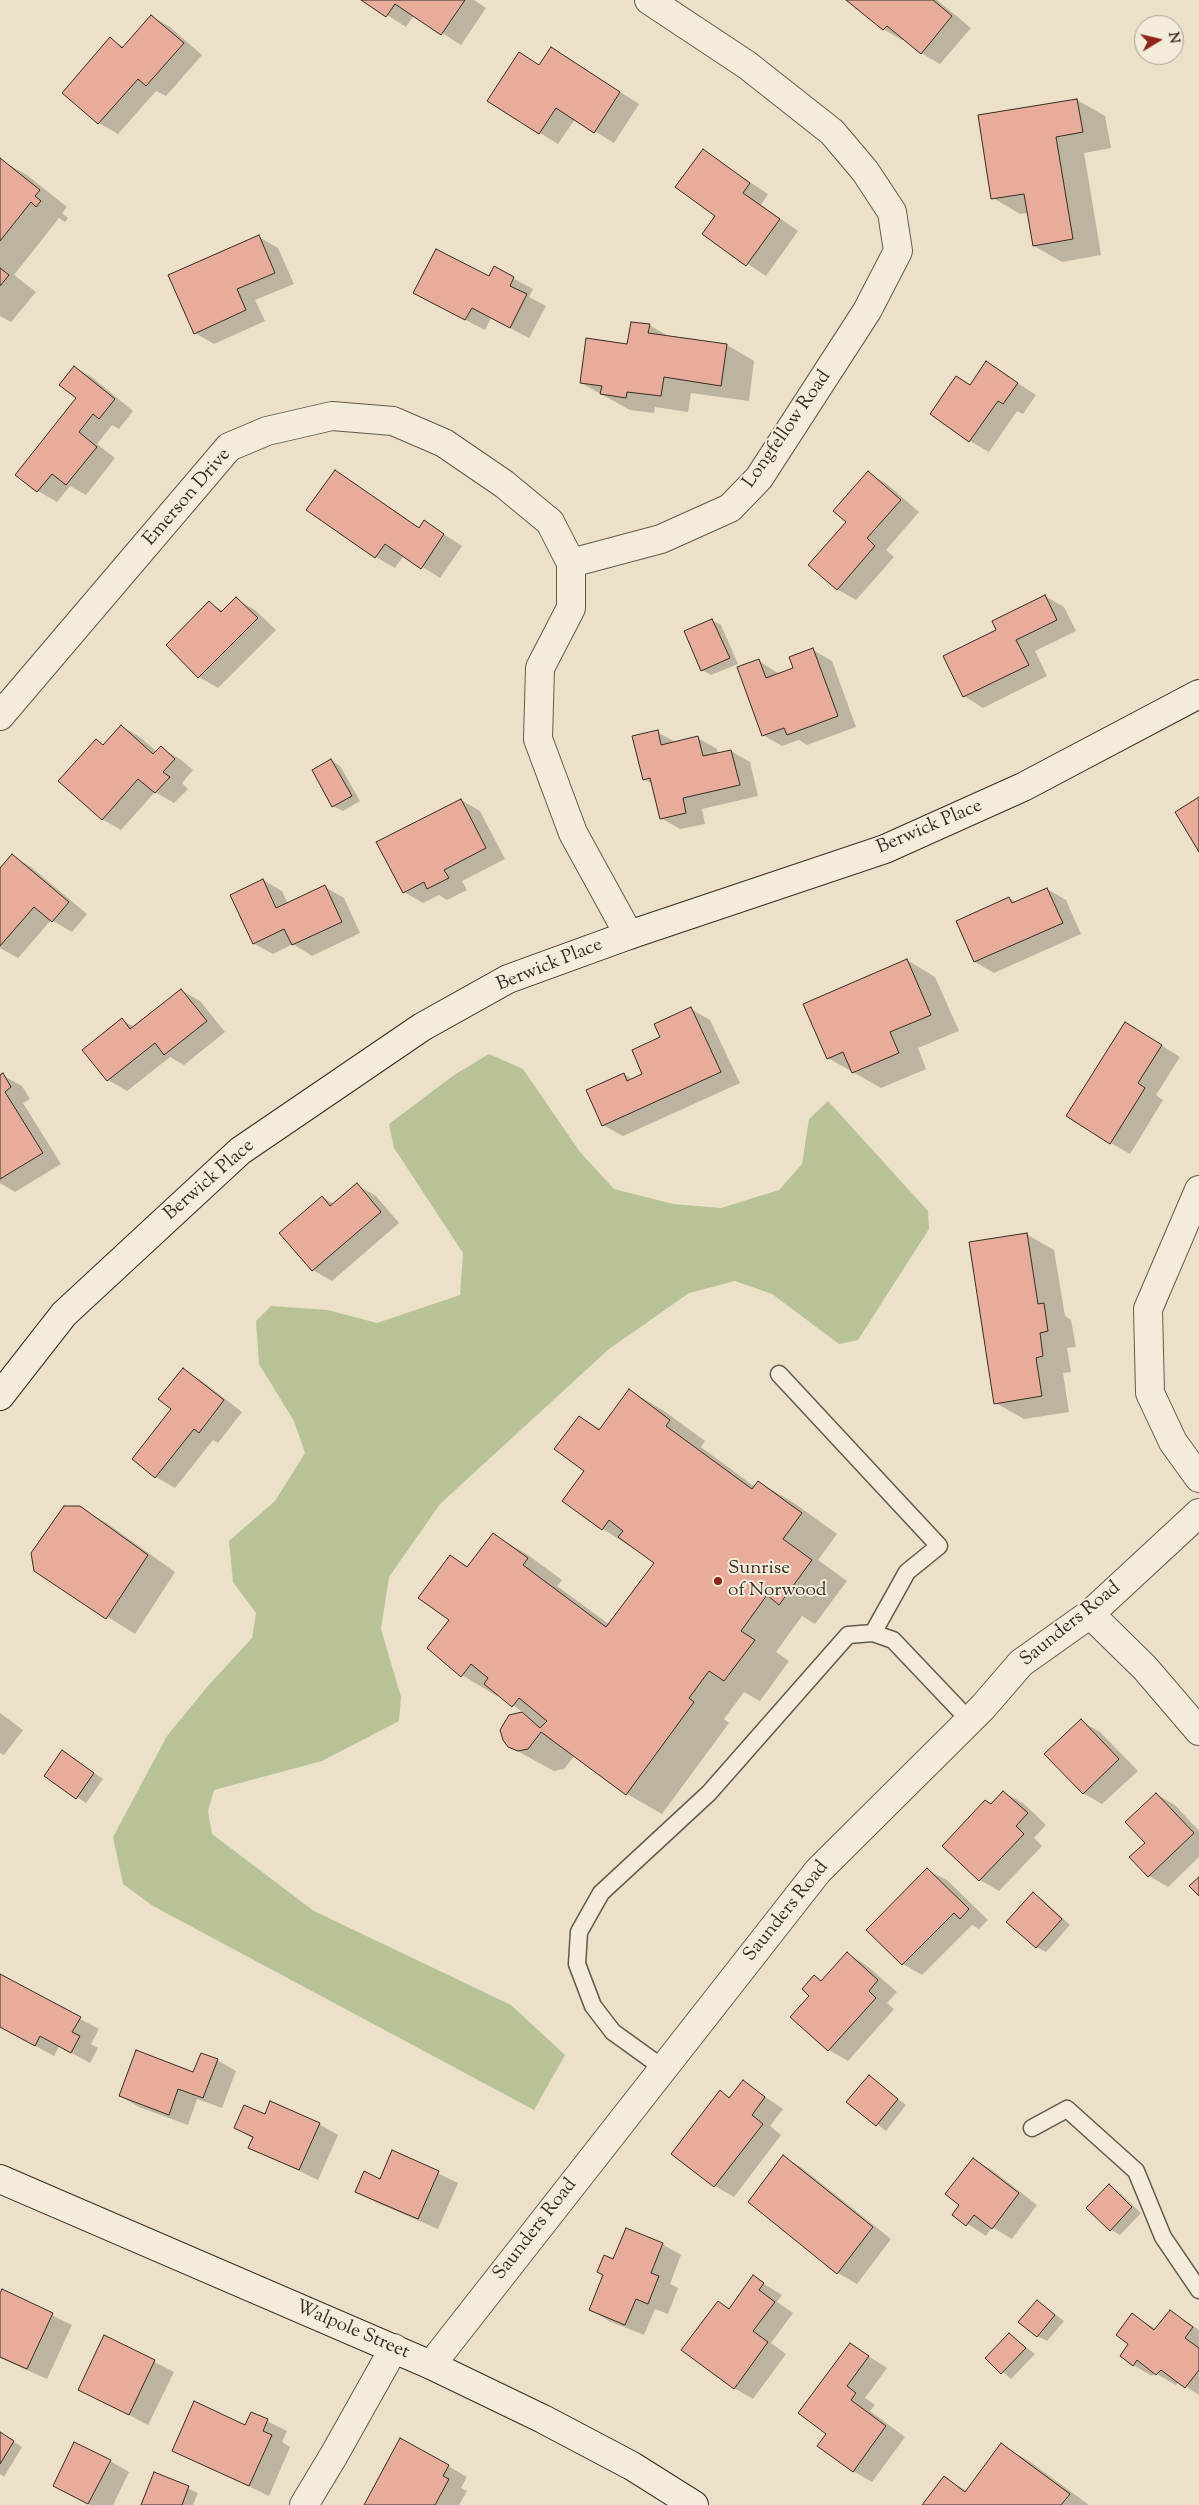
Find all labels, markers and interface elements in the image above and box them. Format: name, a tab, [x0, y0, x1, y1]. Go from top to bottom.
north arrow	[1134, 15, 1184, 65]
text: N	[1162, 31, 1184, 45]
street label: Longfellow Road	[739, 367, 837, 493]
street label: Emerson Drive	[139, 445, 237, 551]
street label: Berwick Place	[874, 796, 986, 860]
street label: Berwick Place	[494, 934, 606, 998]
street label: Berwick Place	[160, 1136, 260, 1226]
place label: Sunrise of Norwood	[728, 1559, 827, 1603]
marker: Sunrise of Norwood	[712, 1575, 724, 1587]
street label: Saunders Road	[1016, 1578, 1126, 1672]
street label: Saunders Road	[740, 1857, 834, 1967]
street label: Saunders Road	[489, 2175, 583, 2285]
street label: Walpole Street	[292, 2297, 412, 2365]

